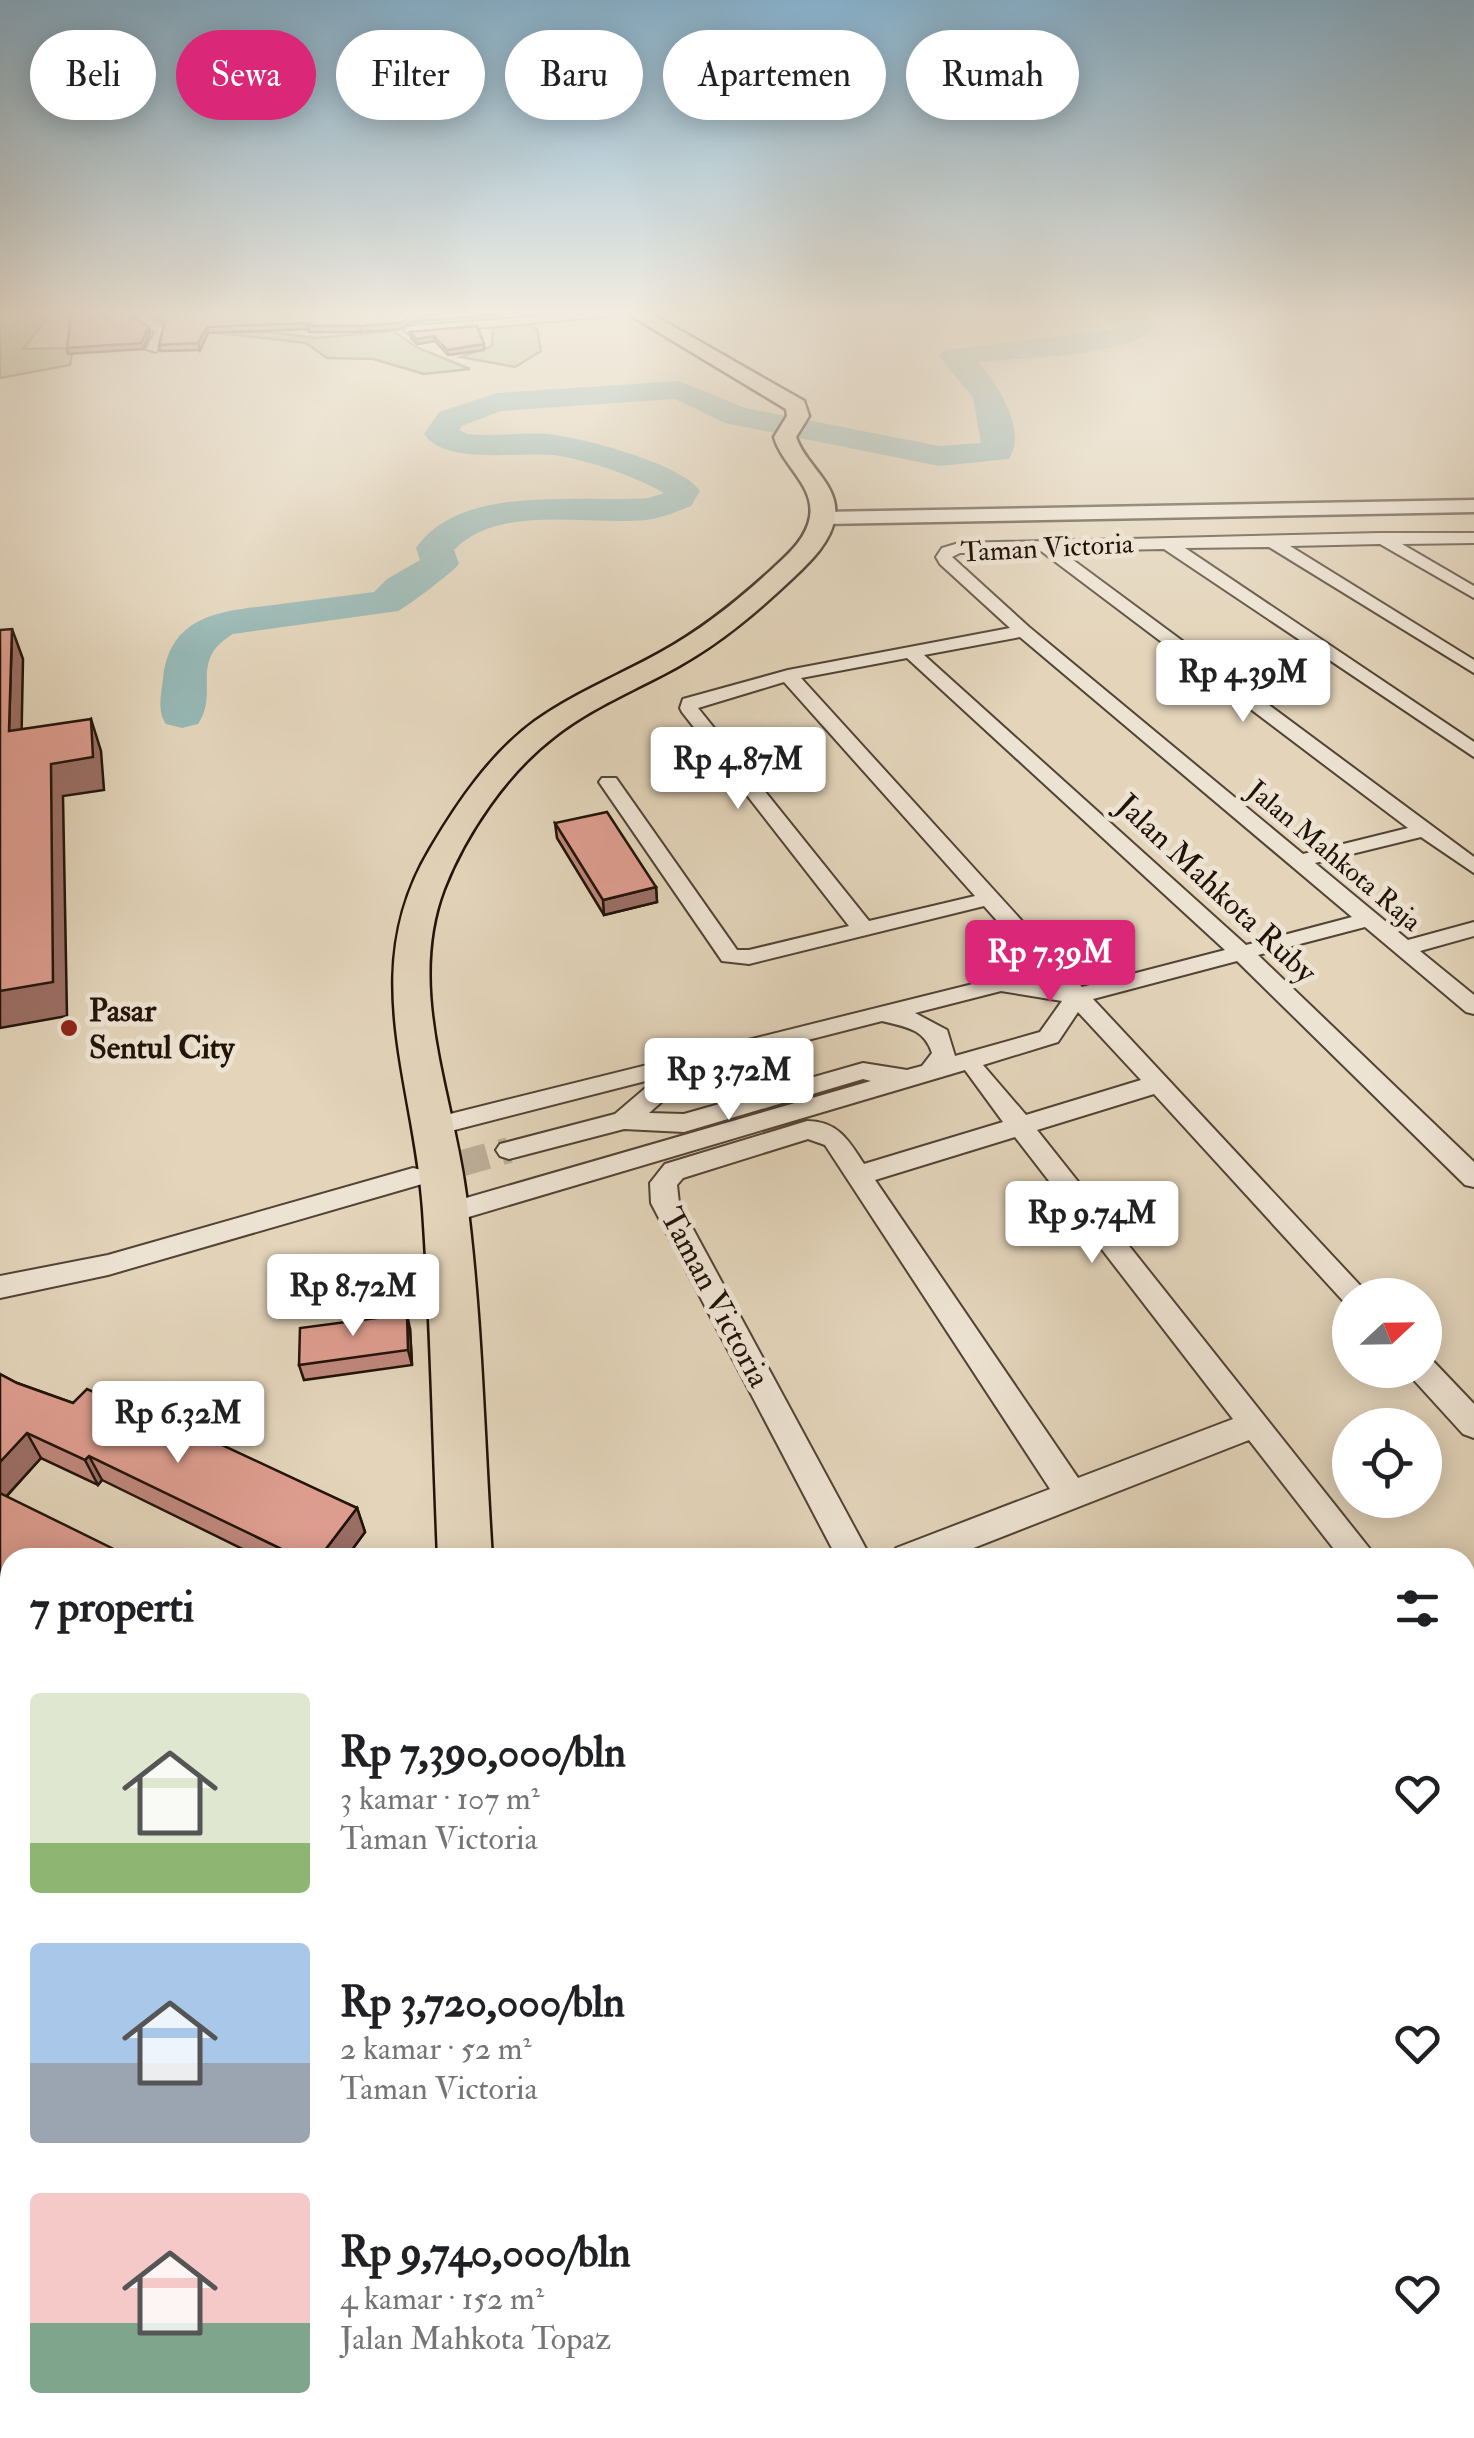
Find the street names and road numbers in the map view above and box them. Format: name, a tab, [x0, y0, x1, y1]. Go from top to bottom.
street label: Taman Victoria	[960, 526, 1135, 570]
street label: Jalan Mahkota Raja	[1239, 772, 1429, 940]
street label: Jalan Mahkota Ruby	[1107, 785, 1326, 993]
street label: Taman Victoria	[651, 1201, 780, 1395]

